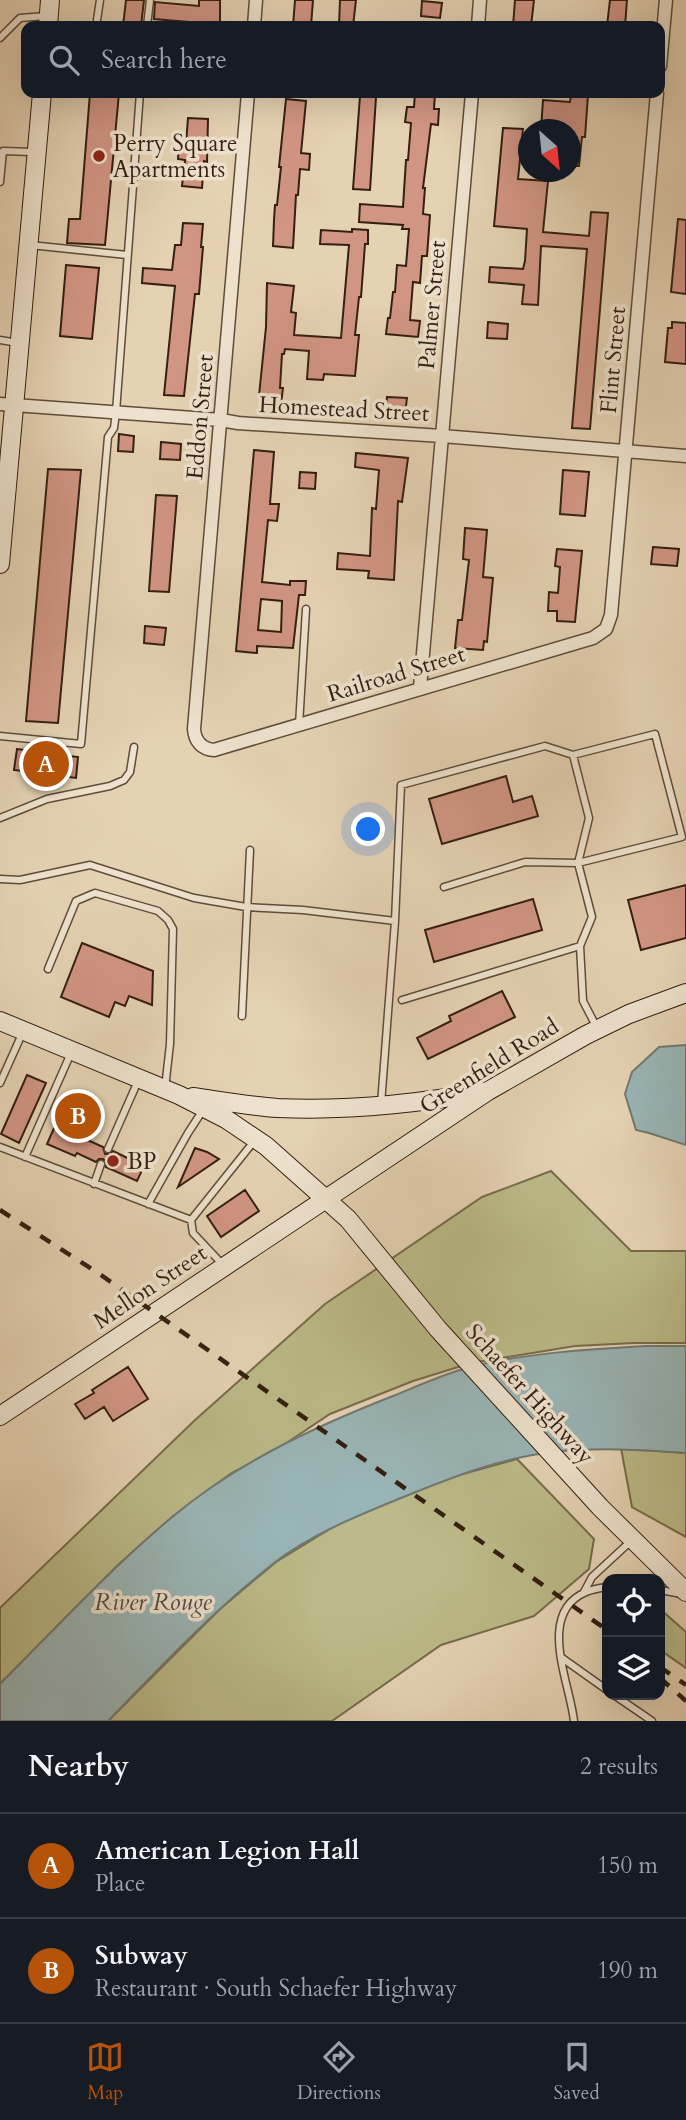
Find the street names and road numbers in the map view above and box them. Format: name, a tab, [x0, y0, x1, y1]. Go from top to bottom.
street label: Palmer Street	[411, 239, 453, 371]
street label: Flint Street	[593, 305, 633, 415]
street label: Eddon Street	[179, 353, 221, 481]
street label: Homestead Street	[258, 389, 430, 429]
street label: Railroad Street	[323, 638, 469, 710]
street label: Greenfield Road	[413, 1010, 565, 1121]
street label: Mellon Street	[87, 1238, 213, 1336]
street label: Schaefer Highway	[459, 1317, 601, 1471]

